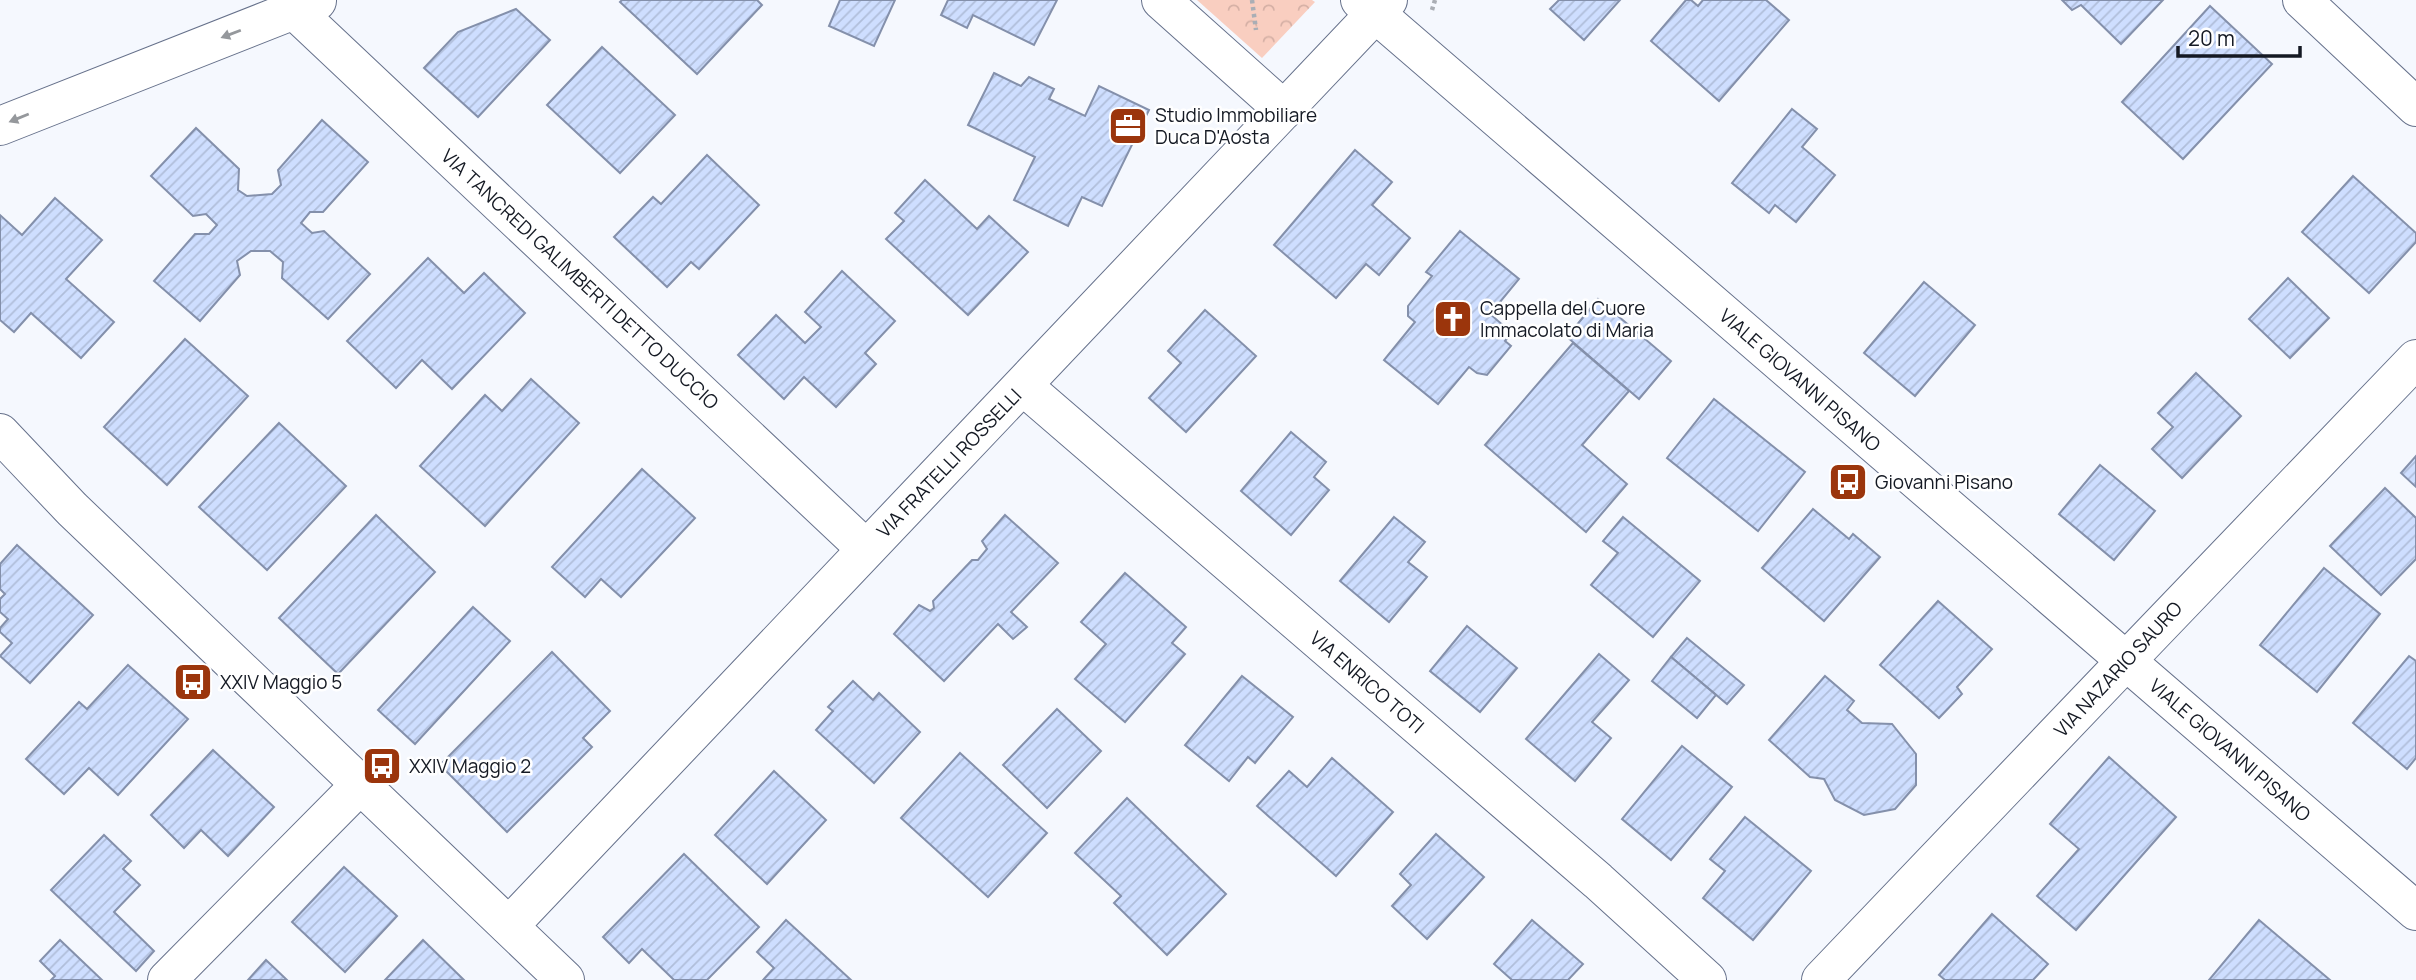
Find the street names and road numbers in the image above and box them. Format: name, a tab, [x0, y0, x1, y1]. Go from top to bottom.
street label: VIA TANCREDI GALIMBERTI DETTO DUCCIO	[436, 143, 725, 415]
street label: VIALE GIOVANNI PISANO	[1714, 303, 1886, 458]
street label: VIA FRATELLI ROSSELLI	[871, 383, 1027, 543]
street label: VIA NAZARIO SAURO	[2048, 595, 2188, 743]
street label: VIA ENRICO TOTI	[1304, 625, 1430, 739]
street label: VIALE GIOVANNI PISANO	[2144, 673, 2316, 828]

